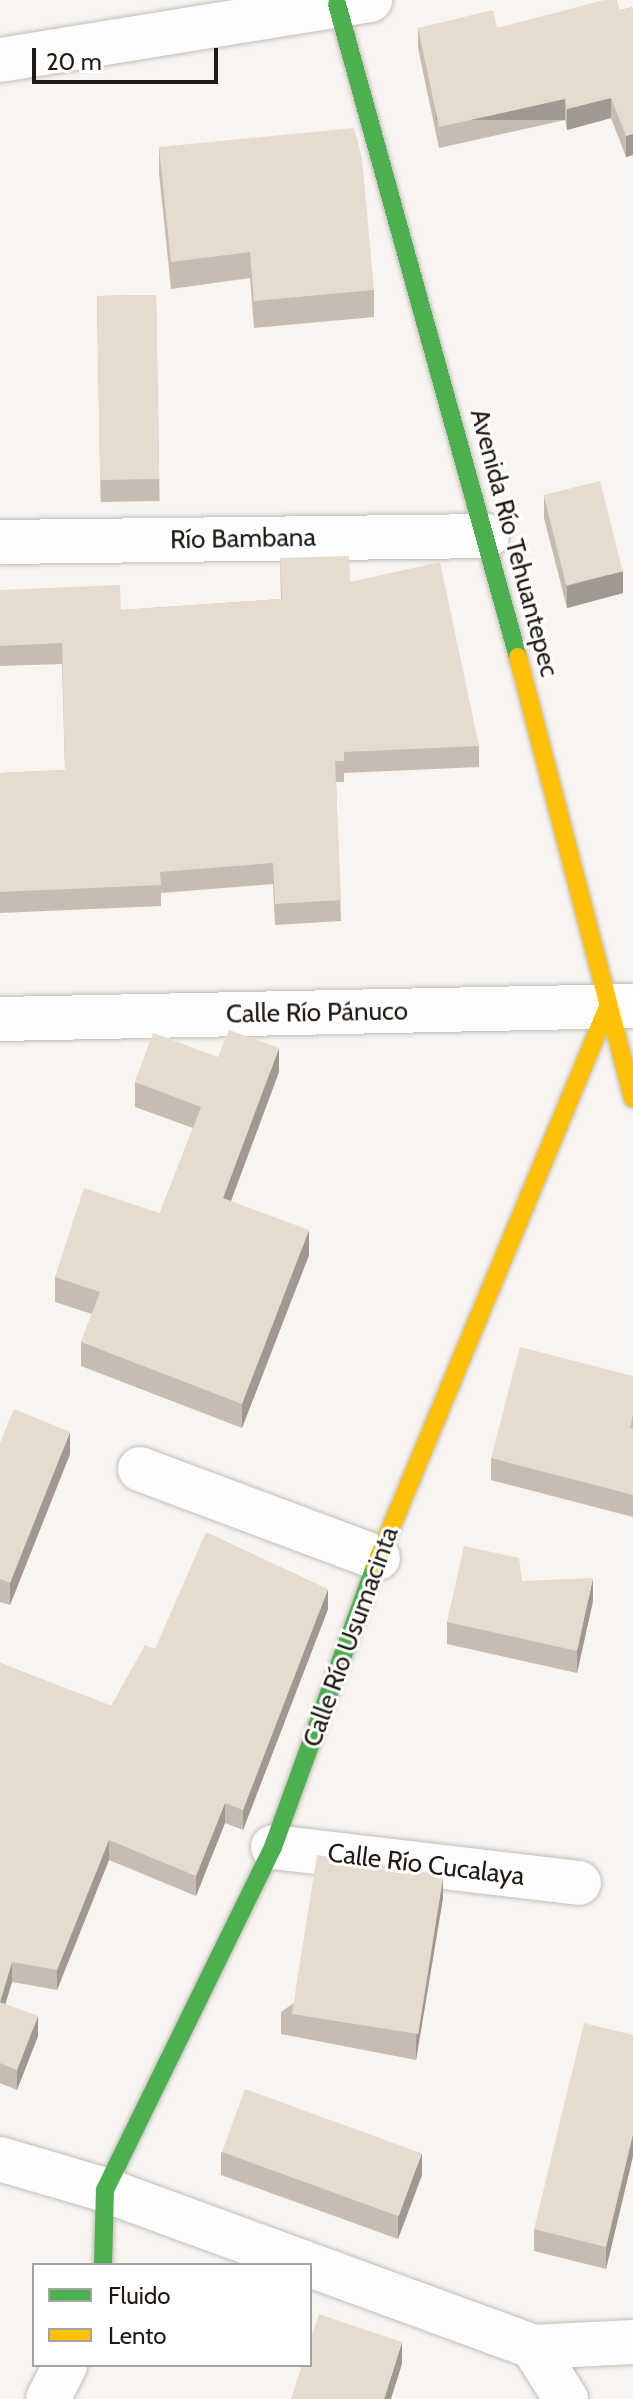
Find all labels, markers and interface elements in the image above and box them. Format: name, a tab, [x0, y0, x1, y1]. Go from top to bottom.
scale bar	[36, 32, 222, 82]
text: 20 m	[46, 47, 102, 76]
street label: Avenida Río Tehuantepec	[463, 406, 565, 680]
street label: Río Bambana	[170, 522, 316, 556]
street label: Calle Río Pánuco	[226, 996, 408, 1030]
street label: Calle Río Usumacinta	[297, 1523, 405, 1751]
street label: Calle Río Cucalaya	[326, 1837, 526, 1893]
legend	[32, 2263, 312, 2367]
text: Fluido	[108, 2281, 170, 2310]
text: Lento	[108, 2321, 167, 2350]

